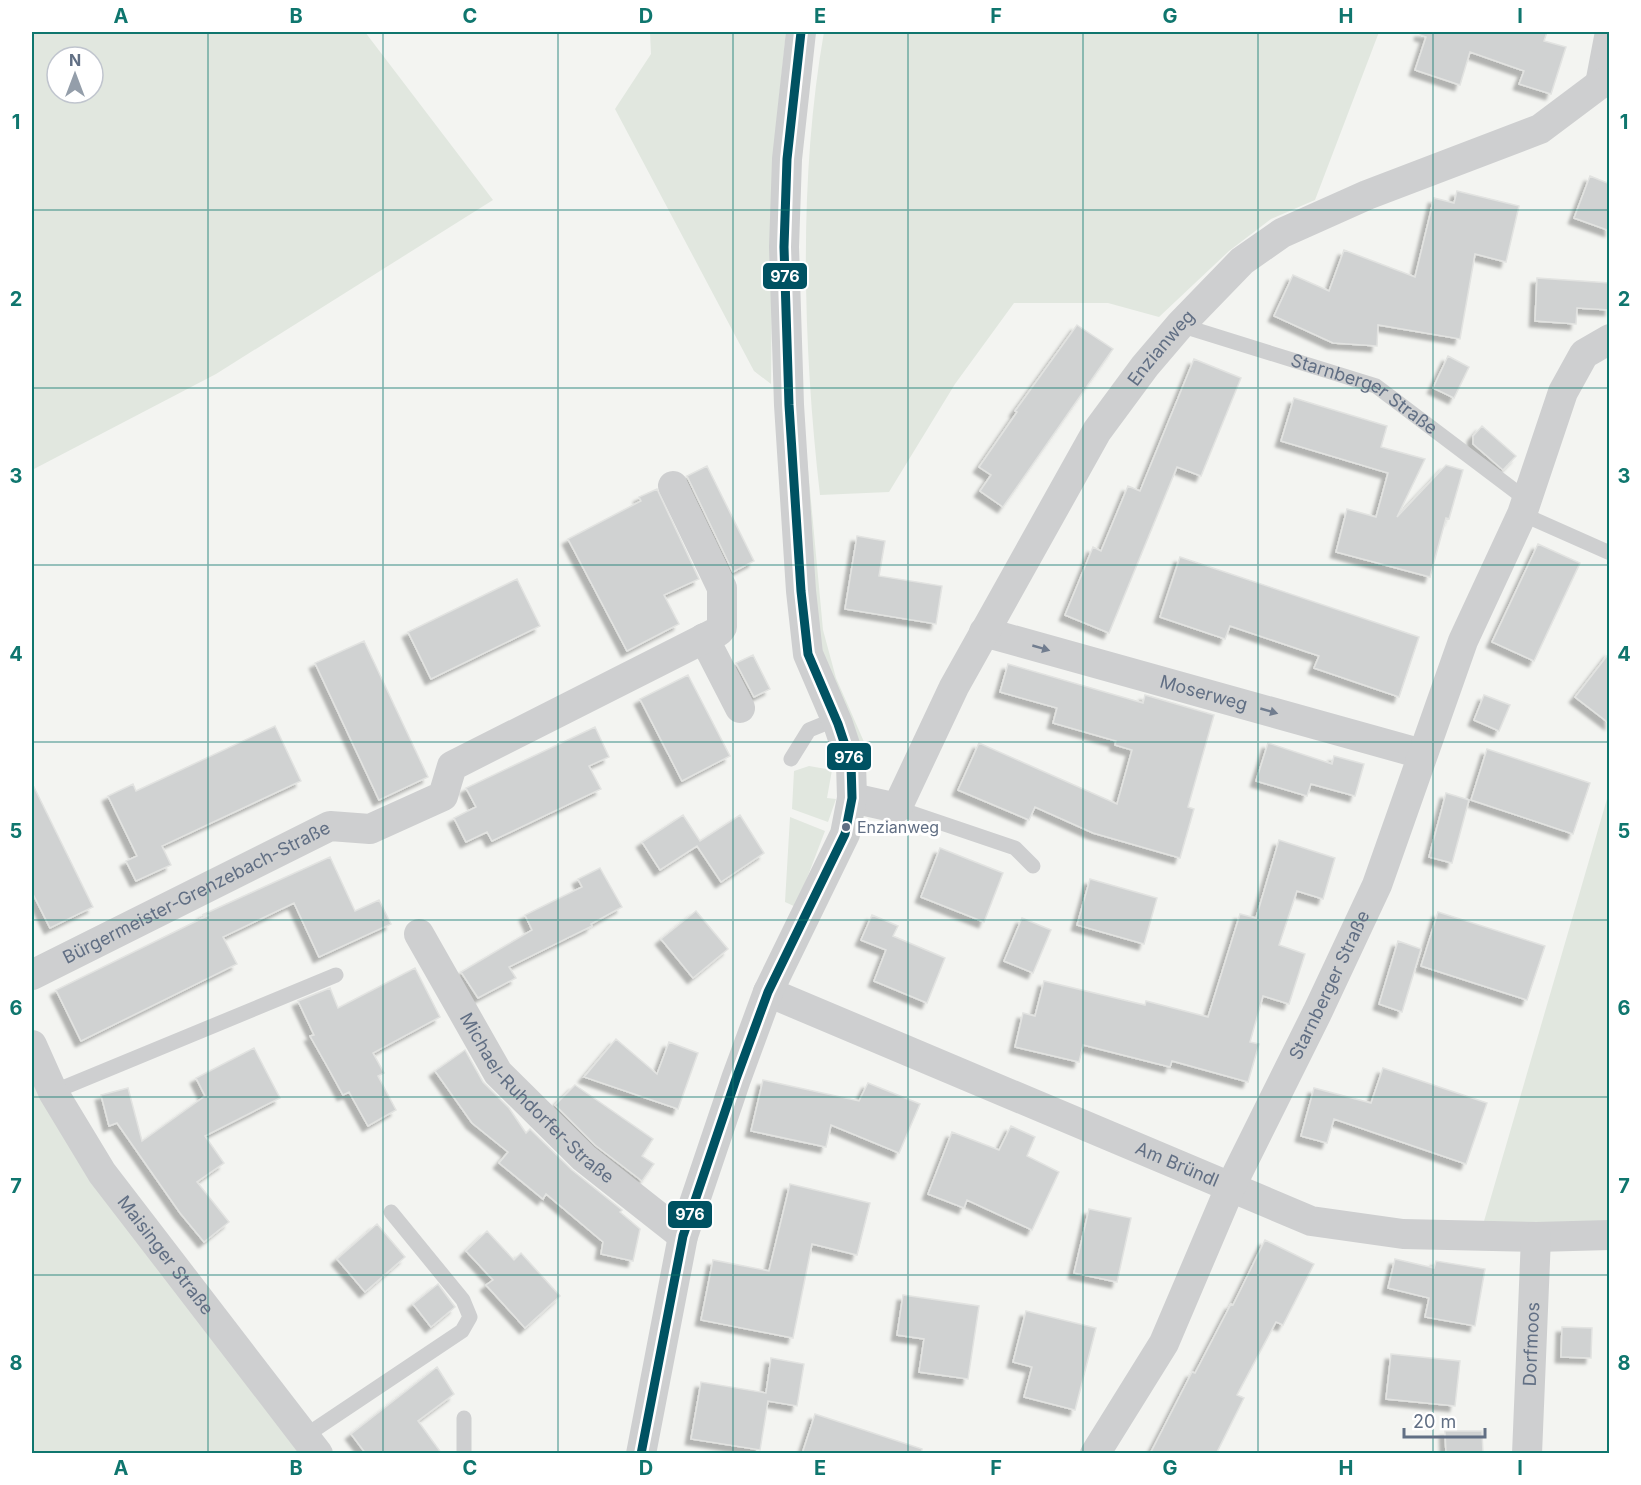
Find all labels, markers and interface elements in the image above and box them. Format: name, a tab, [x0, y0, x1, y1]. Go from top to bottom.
text: A	[114, 4, 129, 28]
text: B	[289, 4, 303, 28]
text: C	[463, 4, 477, 28]
text: D	[639, 4, 653, 28]
text: E	[814, 4, 826, 28]
text: F	[990, 4, 1002, 28]
text: G	[1162, 4, 1178, 28]
text: H	[1339, 4, 1353, 28]
text: I	[1517, 4, 1523, 28]
north arrow	[45, 45, 105, 105]
text: N	[69, 50, 81, 70]
text: 1	[12, 110, 20, 134]
text: 1	[1620, 110, 1628, 134]
line badge: 976	[762, 262, 808, 290]
text: 976	[770, 266, 800, 286]
text: 2	[10, 287, 22, 311]
text: 2	[1618, 287, 1630, 311]
street label: Enzianweg	[1123, 306, 1199, 390]
street label: Starnberger Straße	[1288, 349, 1442, 439]
text: 3	[10, 464, 22, 488]
text: 3	[1618, 464, 1630, 488]
text: 4	[9, 642, 23, 666]
text: 4	[1617, 642, 1631, 666]
one-way arrow	[1032, 644, 1050, 653]
street label: Moserweg	[1158, 671, 1250, 715]
one-way arrow	[1260, 707, 1278, 716]
line badge: 976	[826, 742, 872, 771]
text: 976	[834, 747, 864, 767]
street label: Bürgermeister-Grenzebach-Straße	[59, 817, 333, 968]
place label: Enzianweg	[857, 817, 939, 837]
text: 5	[10, 819, 22, 843]
text: 5	[1618, 819, 1630, 843]
marker: Enzianweg	[840, 821, 852, 833]
street label: Starnberger Straße	[1284, 907, 1373, 1063]
text: 6	[10, 996, 23, 1020]
text: 6	[1618, 996, 1631, 1020]
street label: Michael-Ruhdorfer-Straße	[456, 1009, 618, 1188]
street label: Am Bründl	[1132, 1137, 1222, 1191]
text: 7	[10, 1174, 22, 1198]
text: 7	[1618, 1174, 1630, 1198]
street label: Maisinger Straße	[113, 1191, 218, 1319]
line badge: 976	[667, 1200, 713, 1229]
text: 976	[675, 1204, 705, 1224]
street label: Dorfmoos	[1519, 1301, 1543, 1387]
text: 8	[9, 1351, 23, 1375]
text: 8	[1617, 1351, 1631, 1375]
scale bar	[1404, 1401, 1485, 1439]
text: 20 m	[1413, 1411, 1456, 1432]
text: A	[114, 1456, 129, 1480]
text: B	[289, 1456, 303, 1480]
text: C	[463, 1456, 477, 1480]
text: D	[639, 1456, 653, 1480]
text: E	[814, 1456, 826, 1480]
text: F	[990, 1456, 1002, 1480]
text: G	[1162, 1456, 1178, 1480]
text: H	[1339, 1456, 1353, 1480]
text: I	[1517, 1456, 1523, 1480]

